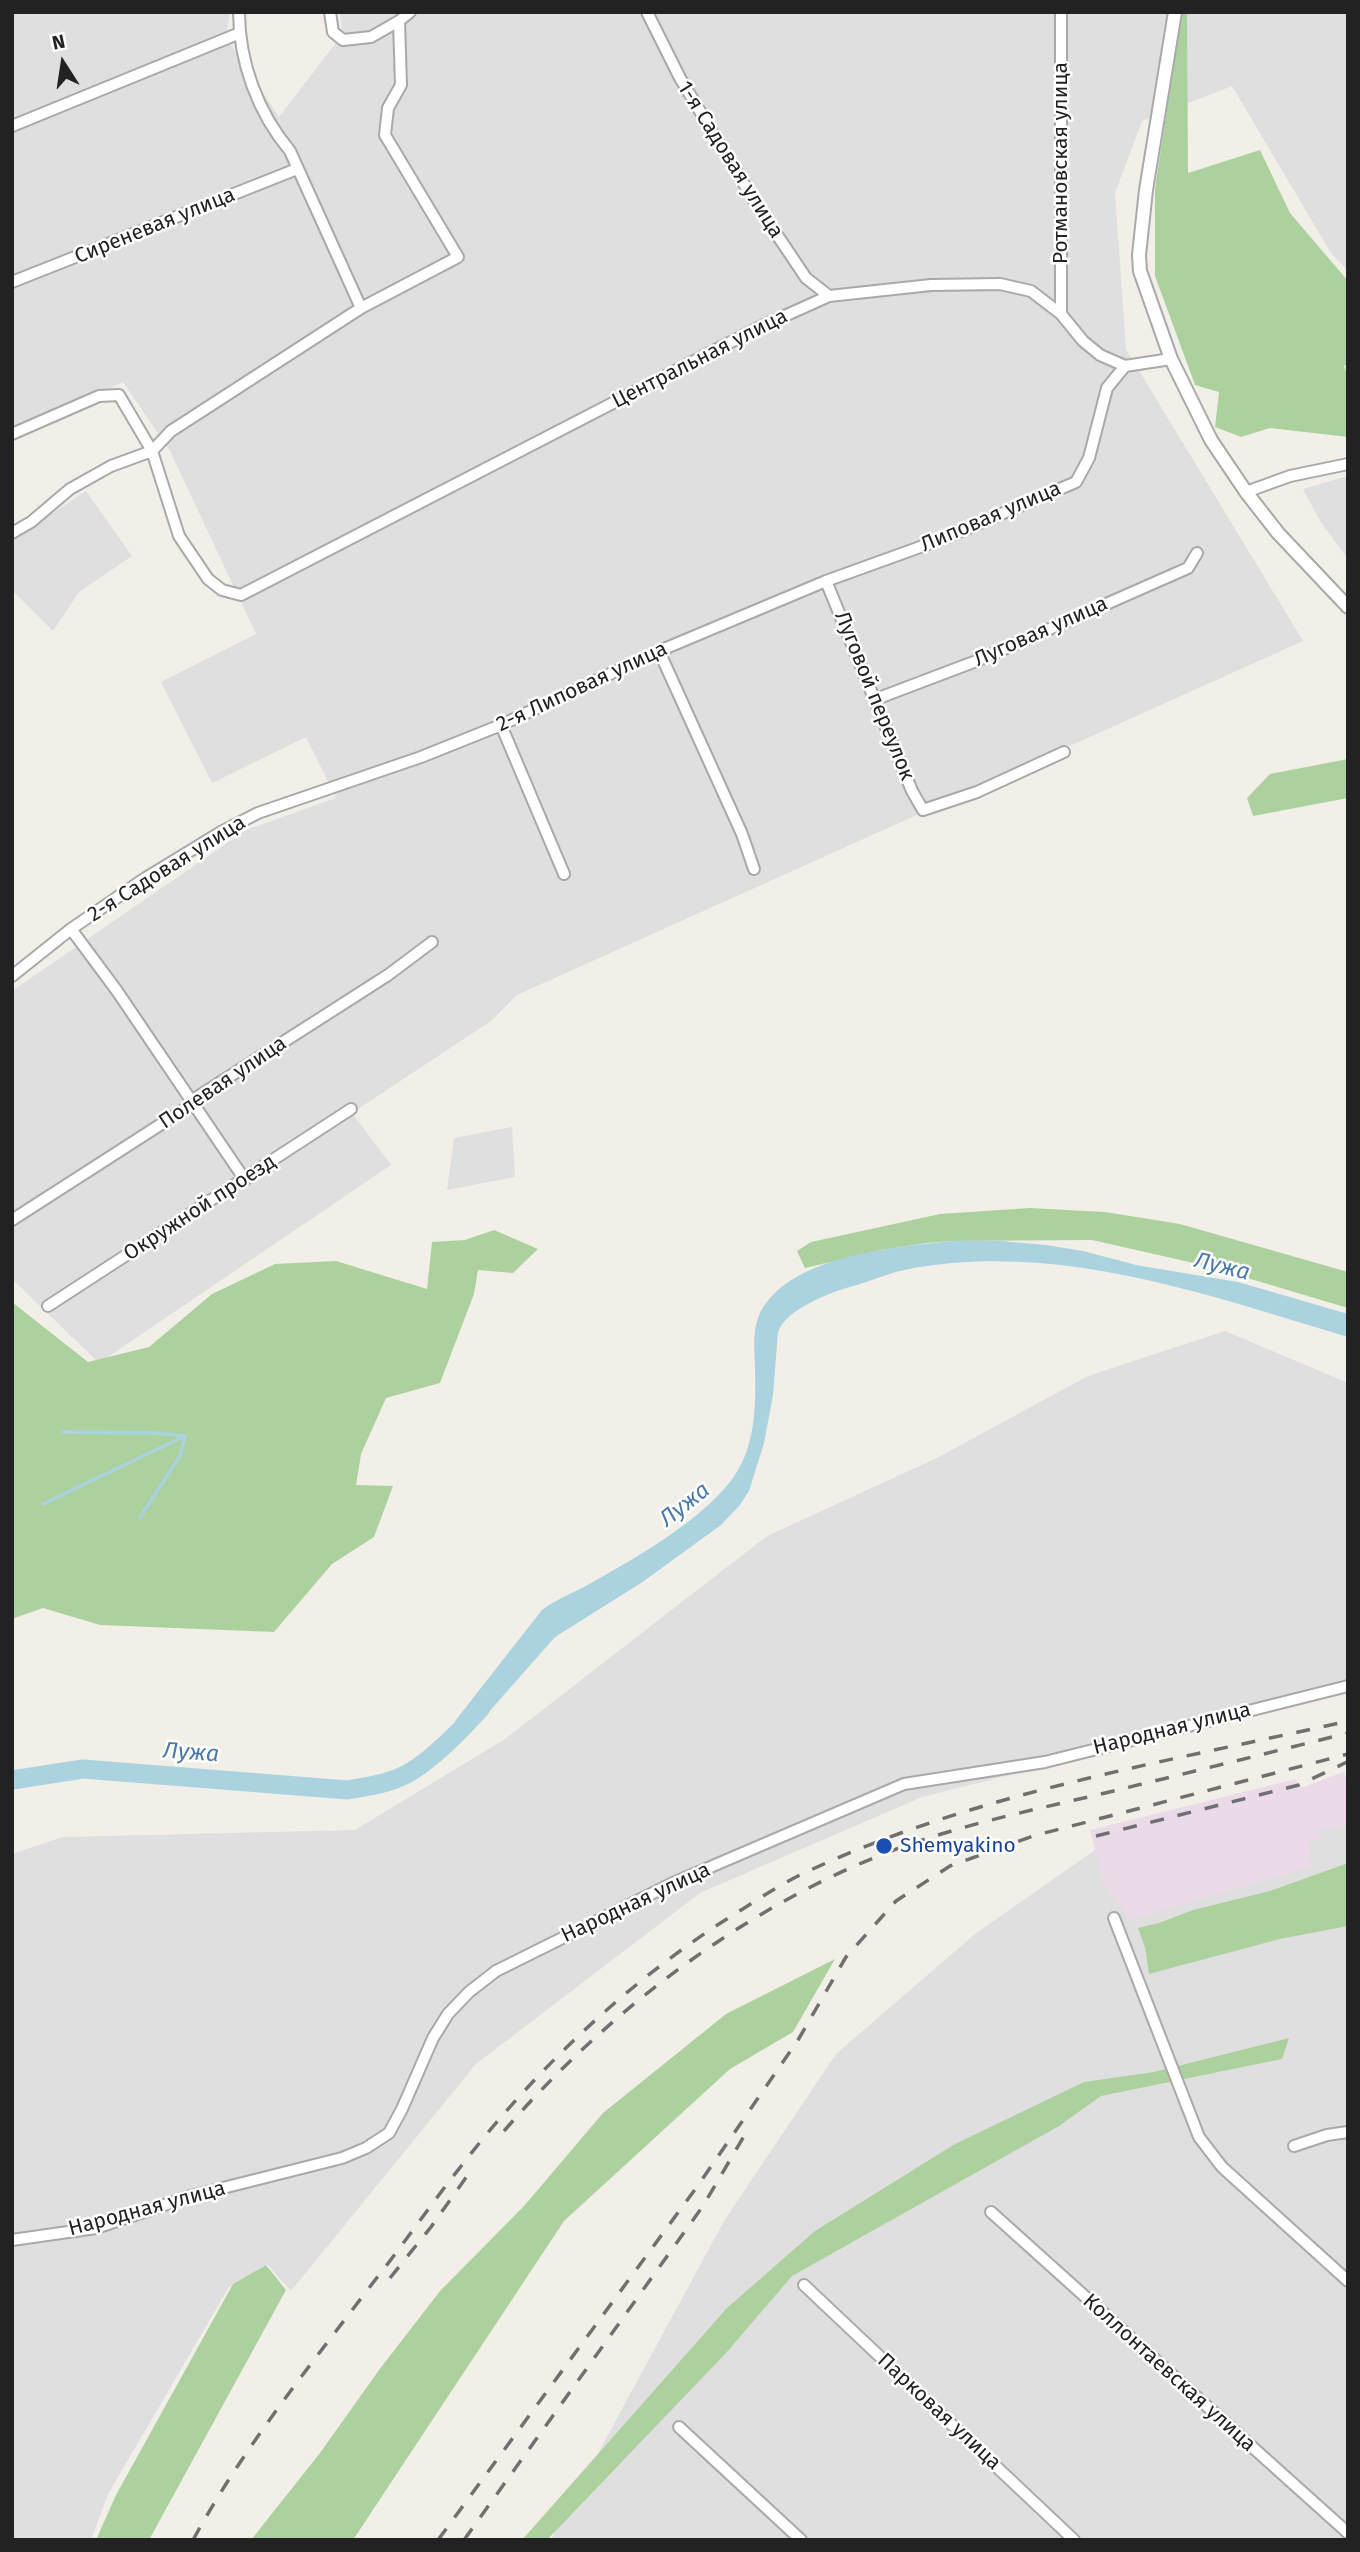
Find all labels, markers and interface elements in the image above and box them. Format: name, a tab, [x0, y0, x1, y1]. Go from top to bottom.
north arrow	[28, 28, 98, 98]
text: N	[50, 29, 67, 55]
street label: Ротмановская улица	[1048, 62, 1074, 264]
street label: 1-я Садовая улица	[672, 77, 788, 243]
street label: Сиреневая улица	[71, 182, 239, 270]
street label: Центральная улица	[608, 304, 792, 414]
street label: Липовая улица	[917, 476, 1065, 558]
street label: Луговая улица	[970, 591, 1112, 673]
street label: Луговой переулок	[829, 608, 919, 784]
street label: 2-я Липовая улица	[493, 636, 671, 738]
street label: 2-я Садовая улица	[83, 810, 251, 928]
street label: Полевая улица	[154, 1031, 292, 1135]
street label: Окружной проезд	[119, 1149, 281, 1267]
water label: Лужа	[1191, 1247, 1253, 1287]
water label: Лужа	[654, 1477, 716, 1533]
street label: Народная улица	[1091, 1697, 1253, 1761]
water label: Лужа	[162, 1737, 220, 1769]
place label: Shemyakino	[900, 1833, 1016, 1859]
marker: Shemyakino	[874, 1836, 894, 1856]
street label: Народная улица	[558, 1857, 714, 1949]
street label: Народная улица	[66, 2176, 228, 2242]
street label: Коллонтаевская улица	[1077, 2289, 1261, 2457]
street label: Парковая улица	[872, 2348, 1006, 2476]

